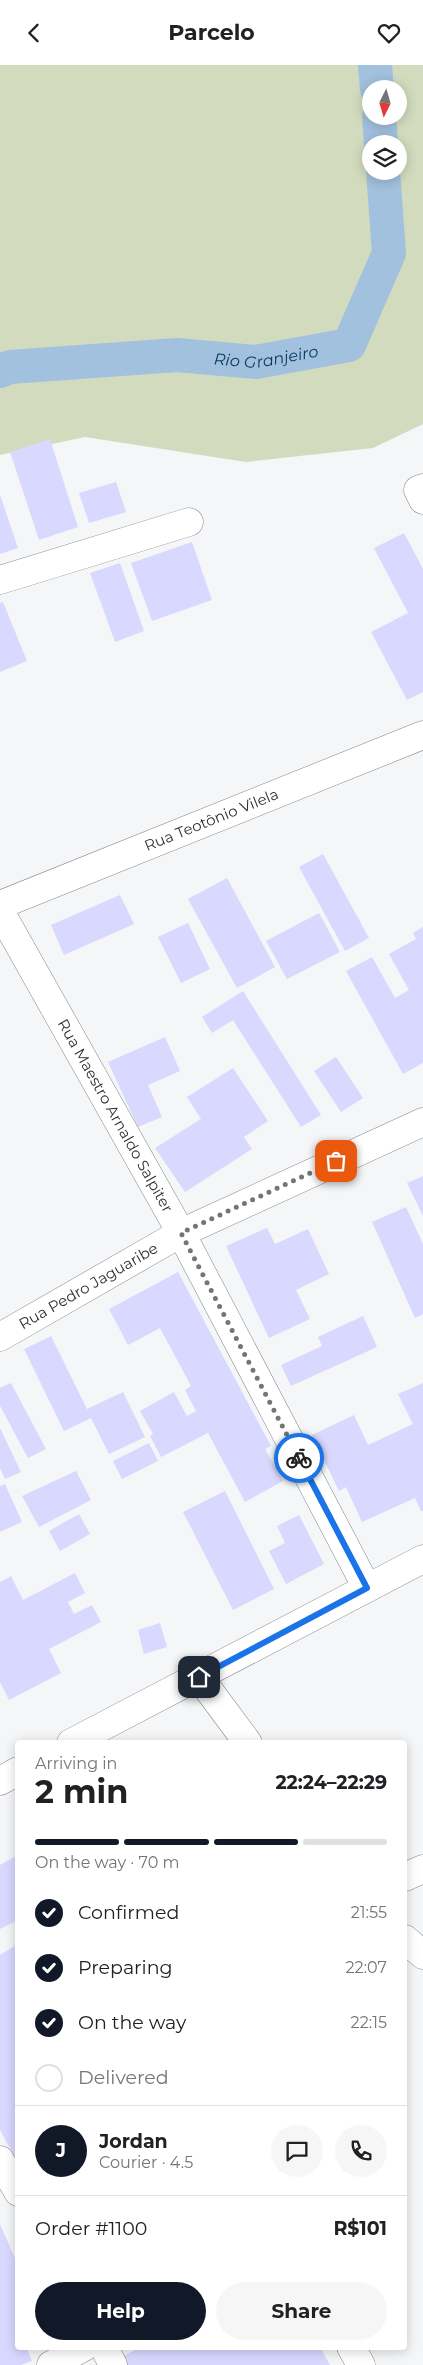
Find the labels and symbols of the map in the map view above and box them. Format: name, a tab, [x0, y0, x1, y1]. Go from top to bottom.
north arrow	[362, 80, 408, 125]
water label: Rio Granjeiro	[213, 342, 320, 372]
street label: Rua Teotônio Vilela	[141, 784, 281, 855]
street label: Rua Maestro Arnaldo Salpiter	[54, 1016, 178, 1216]
pin	[315, 1140, 357, 1182]
street label: Rua Pedro Jaguaribe	[15, 1238, 161, 1333]
courier	[274, 1433, 324, 1483]
pin	[178, 1656, 220, 1698]

